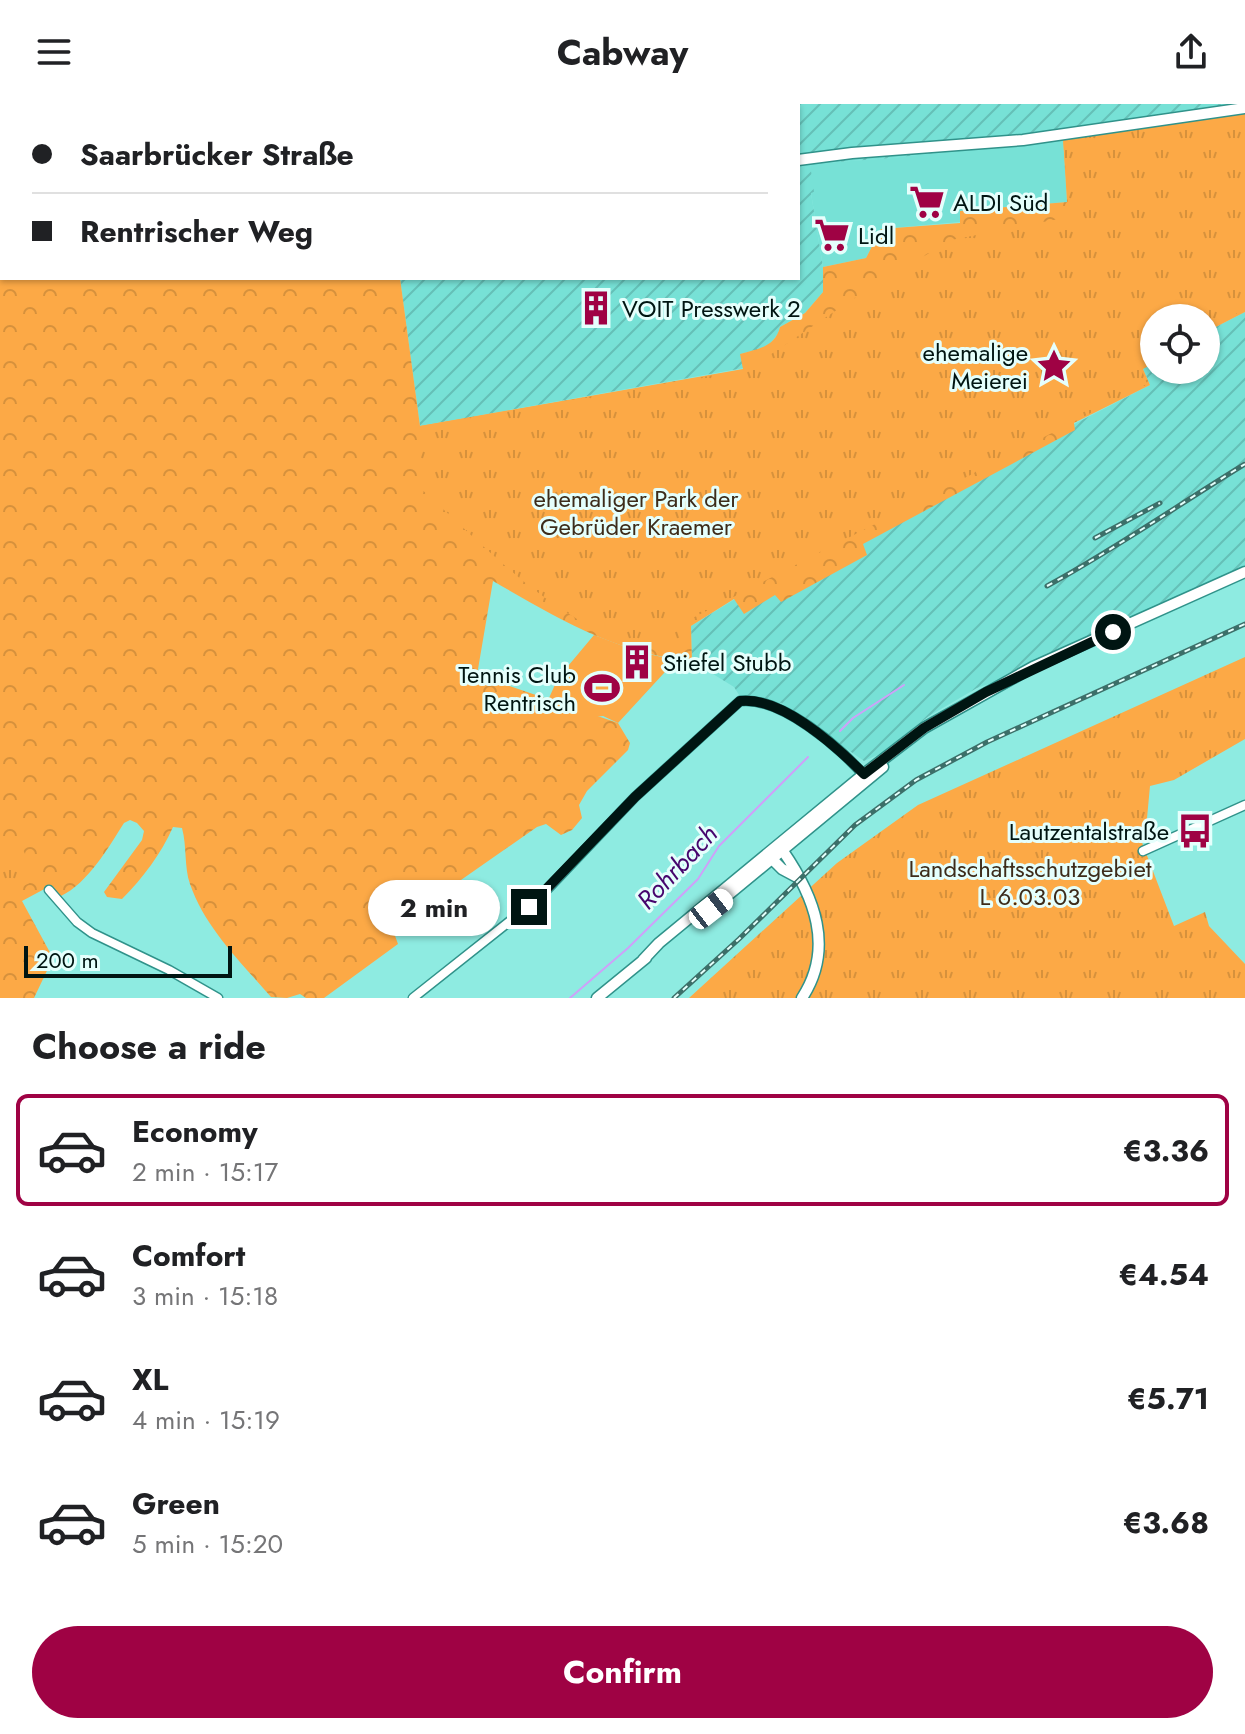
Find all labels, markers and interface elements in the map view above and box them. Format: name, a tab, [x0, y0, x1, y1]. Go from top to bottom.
text: Cabway	[557, 26, 688, 78]
icon: menu	[32, 30, 76, 74]
icon: share	[1169, 30, 1213, 74]
text: Saarbrücker Straße	[80, 133, 354, 176]
supermarket icon: ALDI Süd	[908, 183, 946, 221]
place label: ALDI Süd	[953, 185, 1048, 220]
text: Rentrischer Weg	[80, 210, 313, 253]
supermarket icon: Lidl	[813, 216, 851, 254]
place label: Lidl	[858, 218, 894, 253]
building icon: VOIT Presswerk 2	[577, 289, 615, 327]
place label: VOIT Presswerk 2	[622, 291, 801, 326]
map controls	[1140, 304, 1220, 384]
button: locate	[1140, 304, 1220, 384]
place label: ehemalige Meierei	[923, 335, 1028, 398]
place icon: ehemalige Meierei	[1035, 347, 1073, 385]
park label: ehemaliger Park der Gebrüder Kraemer	[533, 481, 739, 544]
route start	[1095, 614, 1131, 650]
building icon: Stiefel Stubb	[618, 643, 656, 681]
place label: Stiefel Stubb	[663, 645, 791, 680]
place label: Tennis Club Rentrisch	[458, 657, 576, 720]
sports icon: Tennis Club Rentrisch	[583, 669, 621, 707]
bus stop icon: Lautzentalstraße	[1176, 812, 1214, 850]
place label: Lautzentalstraße	[1009, 814, 1169, 849]
water label: Rohrbach	[628, 816, 726, 918]
park label: Landschaftsschutzgebiet L 6.03.03	[908, 851, 1152, 914]
callout: 2 min	[369, 879, 501, 935]
car	[685, 885, 737, 933]
text: 2 min	[400, 889, 468, 927]
route end	[511, 889, 547, 925]
scale bar	[24, 942, 232, 978]
text: 200 m	[36, 944, 99, 976]
text: Choose a ride	[32, 1020, 266, 1072]
text: Economy	[132, 1110, 258, 1153]
icon: car	[36, 1114, 108, 1186]
text: €3.36	[1123, 1129, 1209, 1172]
text: 2 min · 15:17	[132, 1153, 278, 1191]
text: Comfort	[132, 1234, 245, 1277]
icon: car	[36, 1238, 108, 1310]
text: €4.54	[1118, 1253, 1209, 1296]
text: 3 min · 15:18	[132, 1277, 278, 1315]
text: XL	[132, 1358, 168, 1401]
icon: car	[36, 1362, 108, 1434]
text: €5.71	[1127, 1377, 1209, 1420]
text: 4 min · 15:19	[132, 1401, 280, 1439]
text: Green	[132, 1482, 220, 1525]
icon: car	[36, 1486, 108, 1558]
text: €3.68	[1123, 1501, 1209, 1544]
text: 5 min · 15:20	[132, 1525, 283, 1563]
button: Confirm	[32, 1626, 1213, 1718]

